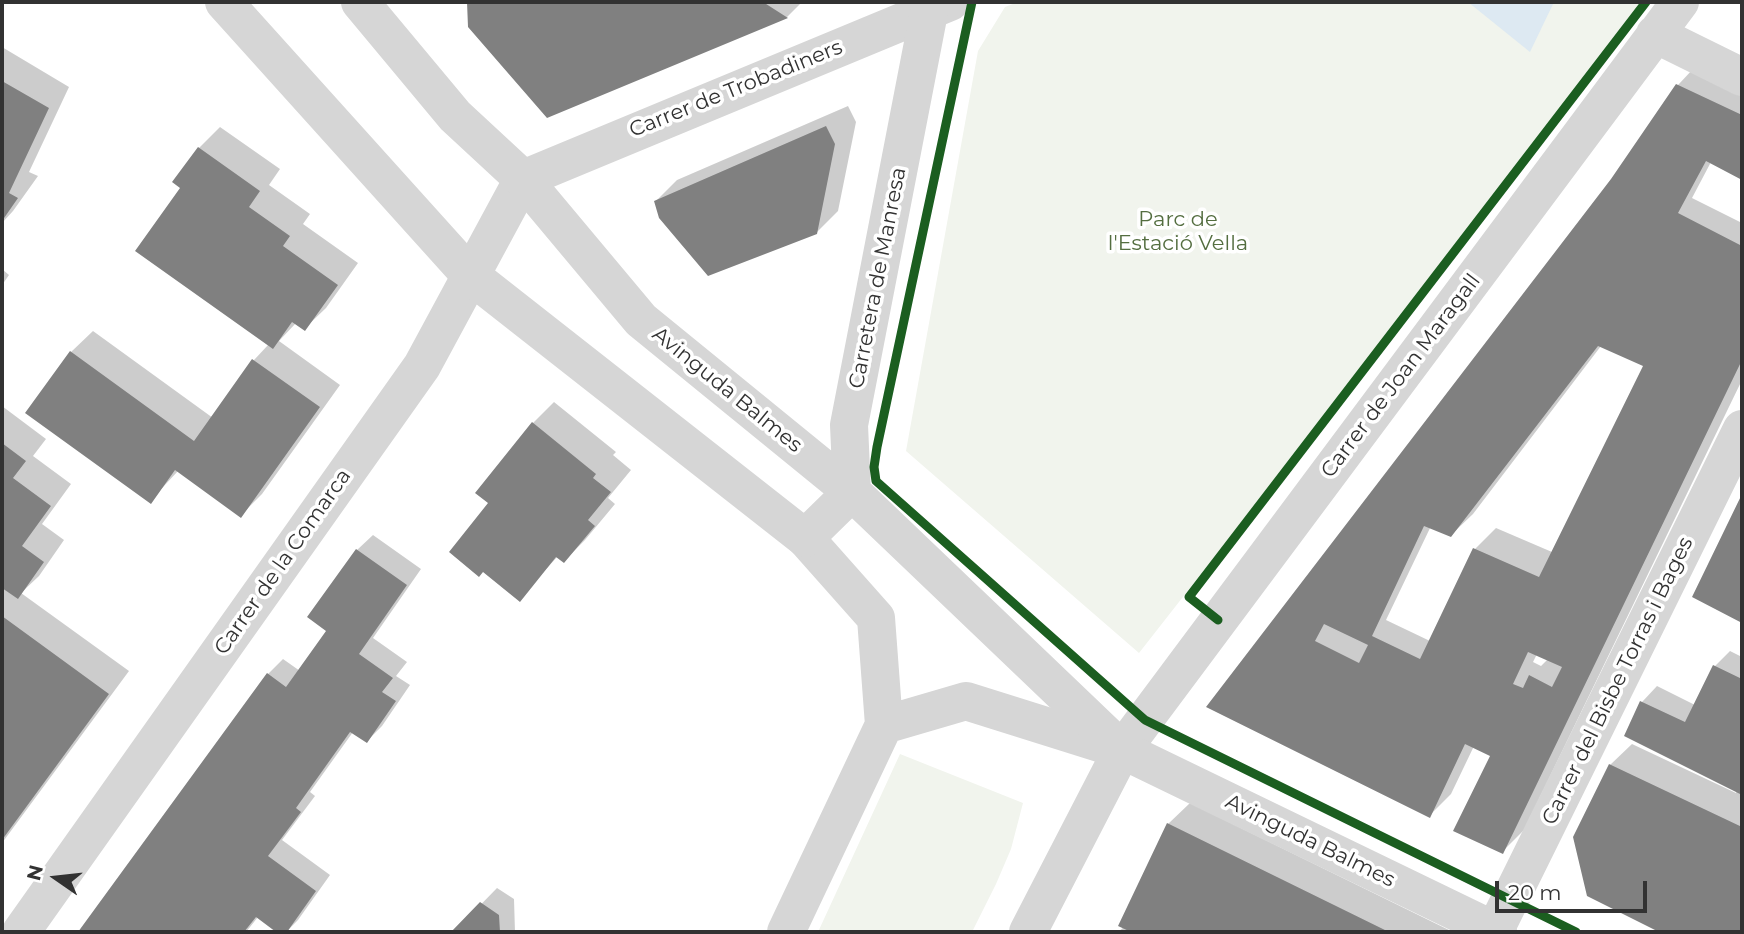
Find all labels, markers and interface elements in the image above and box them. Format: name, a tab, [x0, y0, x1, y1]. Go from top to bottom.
street label: Carrer de Trobadiners	[626, 35, 846, 143]
street label: Carretera de Manresa	[844, 165, 912, 391]
park label: Parc de l'Estació Vella	[1108, 207, 1248, 257]
street label: Carrer de Joan Maragall	[1316, 269, 1486, 483]
street label: Avinguda Balmes	[647, 322, 807, 458]
street label: Carrer de la Comarca	[209, 464, 357, 660]
street label: Carrer del Bisbe Torras i Bages	[1537, 533, 1699, 829]
street label: Avinguda Balmes	[1221, 789, 1399, 893]
north arrow	[21, 843, 91, 913]
text: N	[22, 863, 48, 883]
scale bar	[1499, 867, 1651, 911]
text: 20 m	[1508, 880, 1562, 905]

